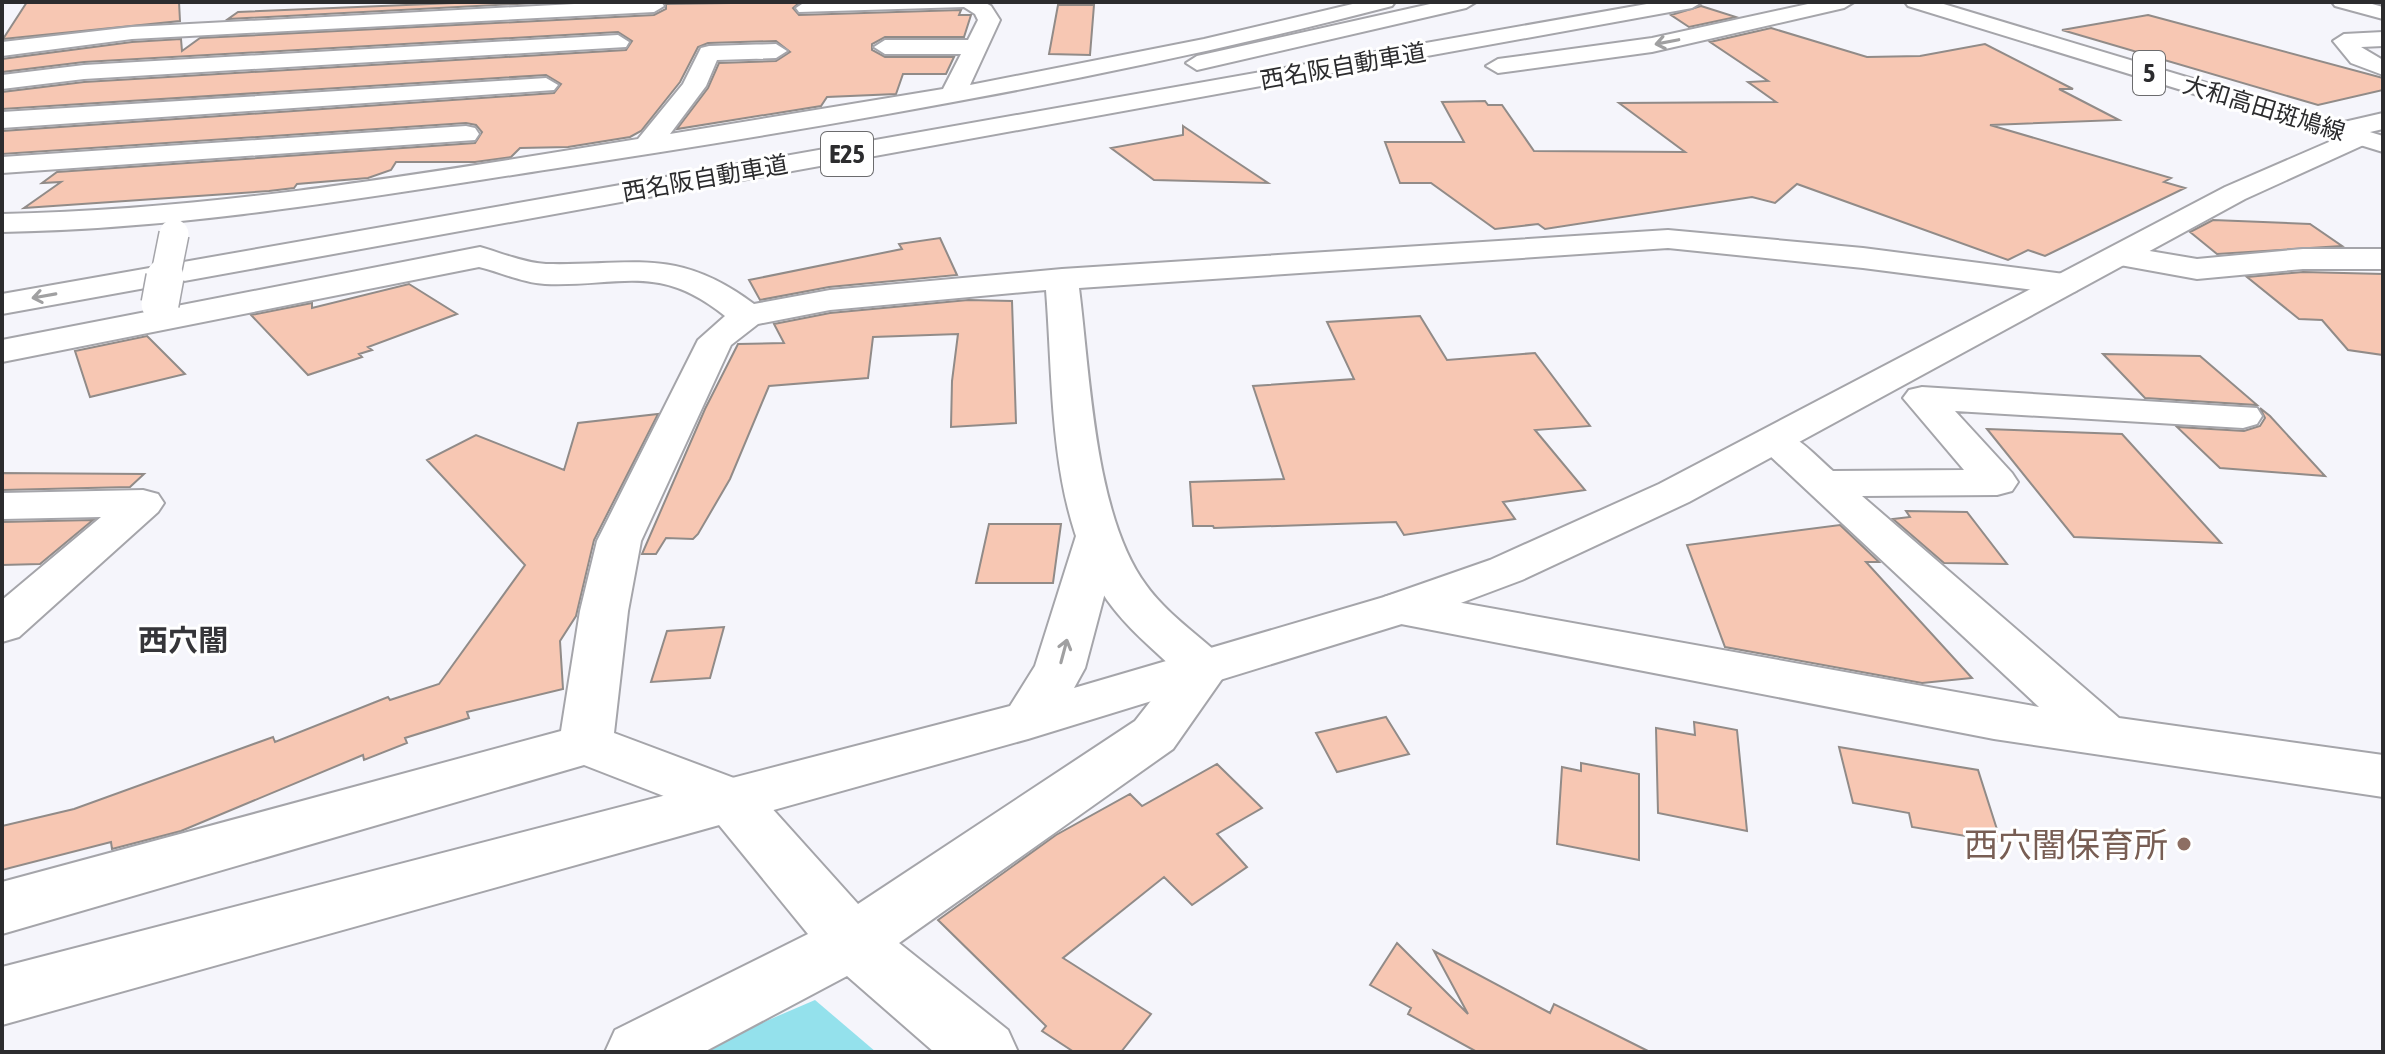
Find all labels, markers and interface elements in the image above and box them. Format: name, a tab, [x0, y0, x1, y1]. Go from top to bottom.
one-way arrow	[1655, 36, 1680, 51]
street label: 西名阪自動車道	[1258, 38, 1428, 94]
road number: 5	[2133, 51, 2165, 95]
street label: 大和高田斑鳩線	[2180, 71, 2348, 145]
road number: E25	[821, 132, 873, 176]
street label: 西名阪自動車道	[620, 150, 790, 206]
one-way arrow	[32, 290, 57, 305]
district label: 西穴闇	[138, 623, 228, 657]
one-way arrow	[1058, 638, 1073, 664]
place label: 西穴闇保育所	[1964, 825, 2168, 864]
marker: 西穴闇保育所	[2175, 835, 2193, 853]

